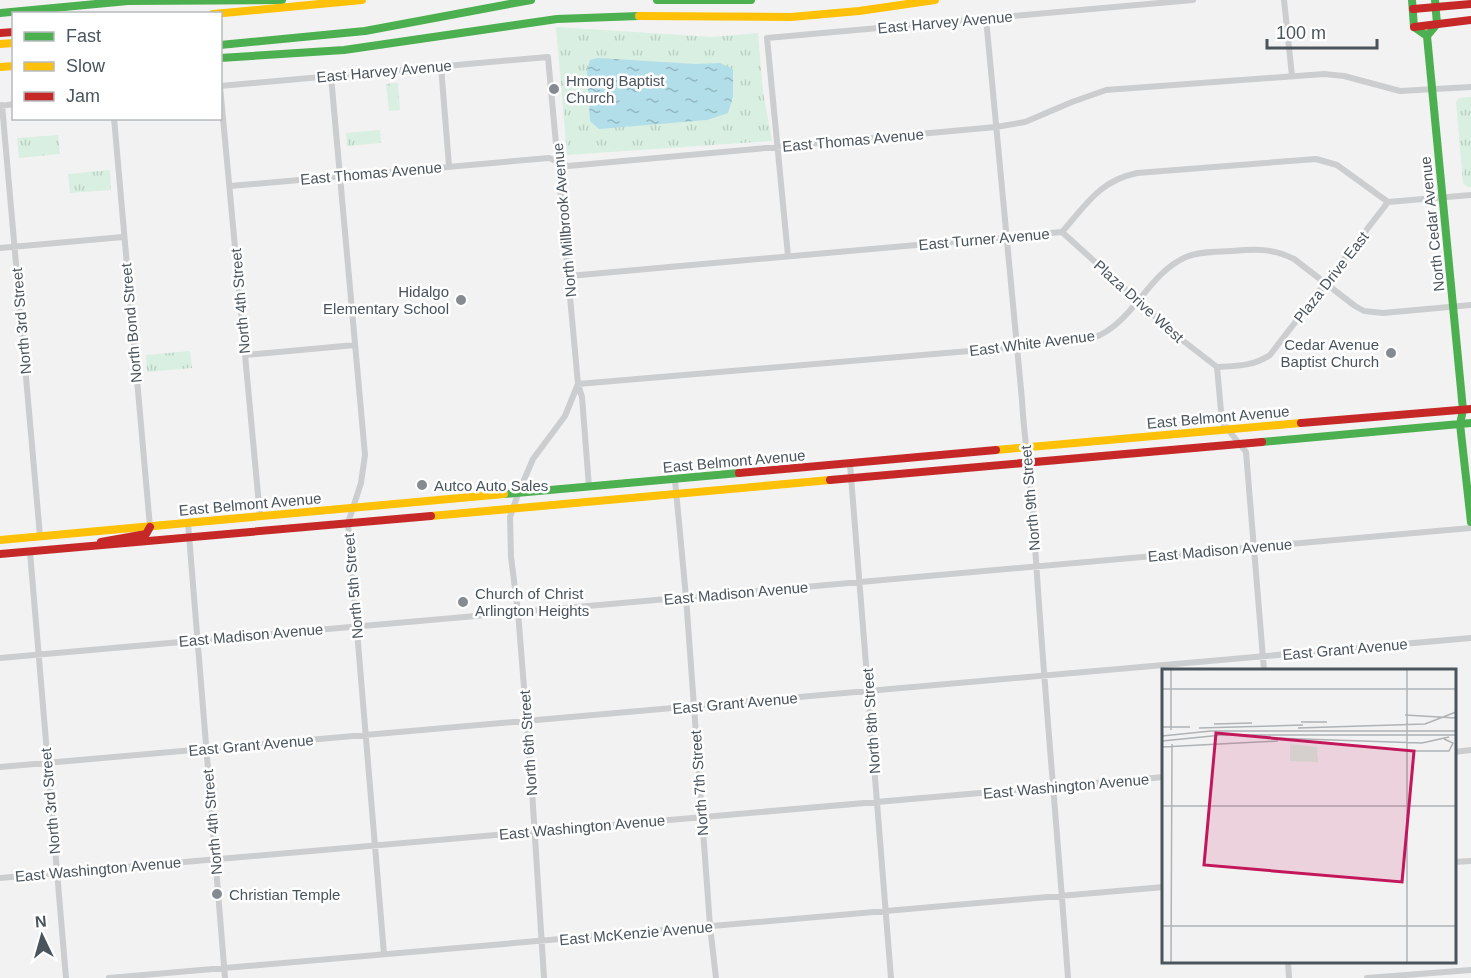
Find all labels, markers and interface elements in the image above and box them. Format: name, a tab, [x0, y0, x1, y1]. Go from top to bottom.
street label: East Harvey Avenue	[877, 8, 1013, 36]
legend	[12, 12, 222, 120]
scale bar	[1267, 12, 1376, 50]
text: 100 m	[1276, 23, 1326, 43]
text: Fast	[66, 26, 101, 46]
text: Slow	[66, 56, 106, 76]
street label: East Harvey Avenue	[316, 57, 452, 85]
place label: Hmong Baptist Church	[566, 72, 665, 106]
marker: Hmong Baptist Church	[547, 82, 561, 96]
text: Jam	[66, 86, 100, 106]
street label: East Thomas Avenue	[782, 125, 924, 155]
street label: North Millbrook Avenue	[549, 142, 579, 298]
street label: North Cedar Avenue	[1416, 156, 1448, 292]
street label: East Thomas Avenue	[300, 158, 442, 188]
street label: East Turner Avenue	[918, 225, 1050, 253]
street label: Plaza Drive East	[1290, 227, 1372, 326]
street label: North 4th Street	[227, 247, 253, 354]
street label: Plaza Drive West	[1091, 256, 1188, 346]
street label: North Bond Street	[117, 262, 145, 384]
street label: North 3rd Street	[8, 266, 34, 375]
place label: Hidalgo Elementary School	[323, 283, 449, 317]
marker: Hidalgo Elementary School	[454, 293, 468, 307]
street label: East White Avenue	[968, 327, 1096, 359]
place label: Cedar Avenue Baptist Church	[1281, 336, 1379, 370]
marker: Cedar Avenue Baptist Church	[1384, 346, 1398, 360]
street label: East Belmont Avenue	[1146, 402, 1290, 432]
street label: North 9th Street	[1017, 444, 1043, 551]
street label: East Belmont Avenue	[662, 446, 806, 476]
place label: Autco Auto Sales	[434, 477, 548, 494]
marker: Autco Auto Sales	[415, 478, 429, 492]
street label: East Belmont Avenue	[178, 489, 322, 519]
street label: North 5th Street	[340, 532, 366, 639]
street label: East Madison Avenue	[1147, 535, 1293, 565]
street label: East Madison Avenue	[663, 578, 809, 608]
place label: Church of Christ Arlington Heights	[475, 585, 589, 619]
marker: Church of Christ Arlington Heights	[456, 595, 470, 609]
street label: East Madison Avenue	[178, 620, 324, 650]
street label: East Grant Avenue	[1282, 635, 1408, 663]
street label: North 8th Street	[859, 667, 883, 774]
inset map	[1162, 669, 1456, 963]
street label: North 6th Street	[516, 689, 540, 796]
street label: East Grant Avenue	[672, 689, 798, 717]
street label: North 7th Street	[687, 729, 711, 836]
street label: East Grant Avenue	[188, 731, 314, 759]
street label: North 3rd Street	[37, 746, 63, 855]
street label: North 4th Street	[199, 768, 225, 875]
street label: East Washington Avenue	[982, 770, 1150, 802]
street label: East Washington Avenue	[498, 811, 666, 843]
street label: East Washington Avenue	[14, 853, 182, 885]
place label: Christian Temple	[229, 886, 340, 903]
marker: Christian Temple	[210, 887, 224, 901]
north arrow	[12, 906, 72, 966]
text: N	[34, 913, 47, 931]
street label: East McKenzie Avenue	[559, 918, 713, 948]

